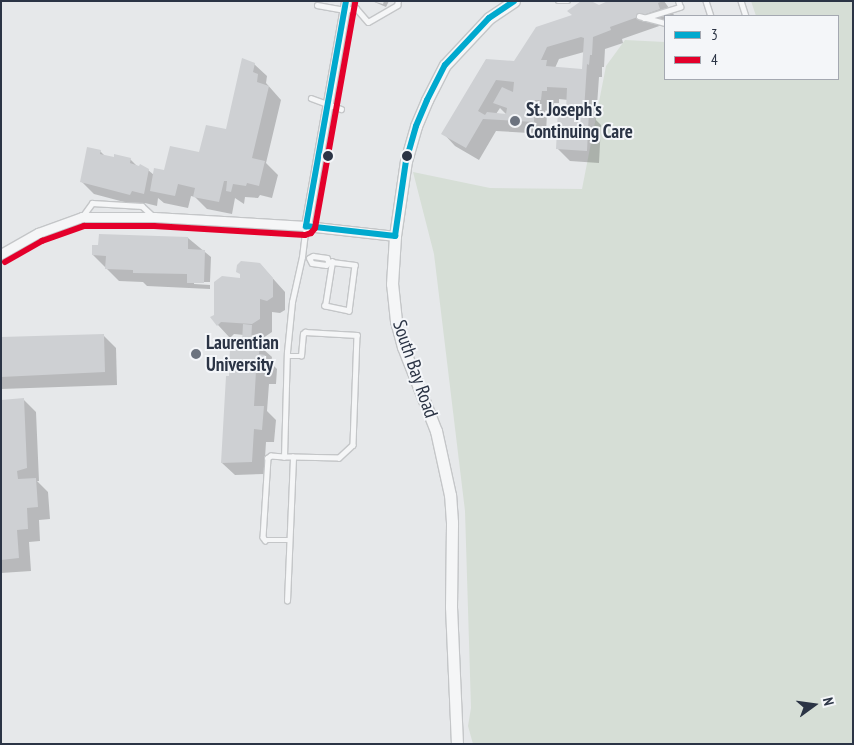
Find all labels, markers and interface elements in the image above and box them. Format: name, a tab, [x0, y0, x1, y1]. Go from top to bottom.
legend	[664, 15, 839, 80]
text: 3	[711, 25, 718, 44]
text: 4	[711, 50, 718, 69]
place label: St. Joseph's Continuing Care	[526, 99, 633, 143]
marker: St. Joseph's Continuing Care	[508, 114, 522, 128]
unlabelled marker	[323, 151, 333, 161]
unlabelled marker	[402, 151, 412, 161]
street label: South Bay Road	[388, 317, 442, 421]
place label: Laurentian University	[206, 332, 279, 376]
marker: Laurentian University	[190, 348, 202, 360]
north arrow	[789, 680, 839, 730]
text: N	[819, 696, 838, 707]

